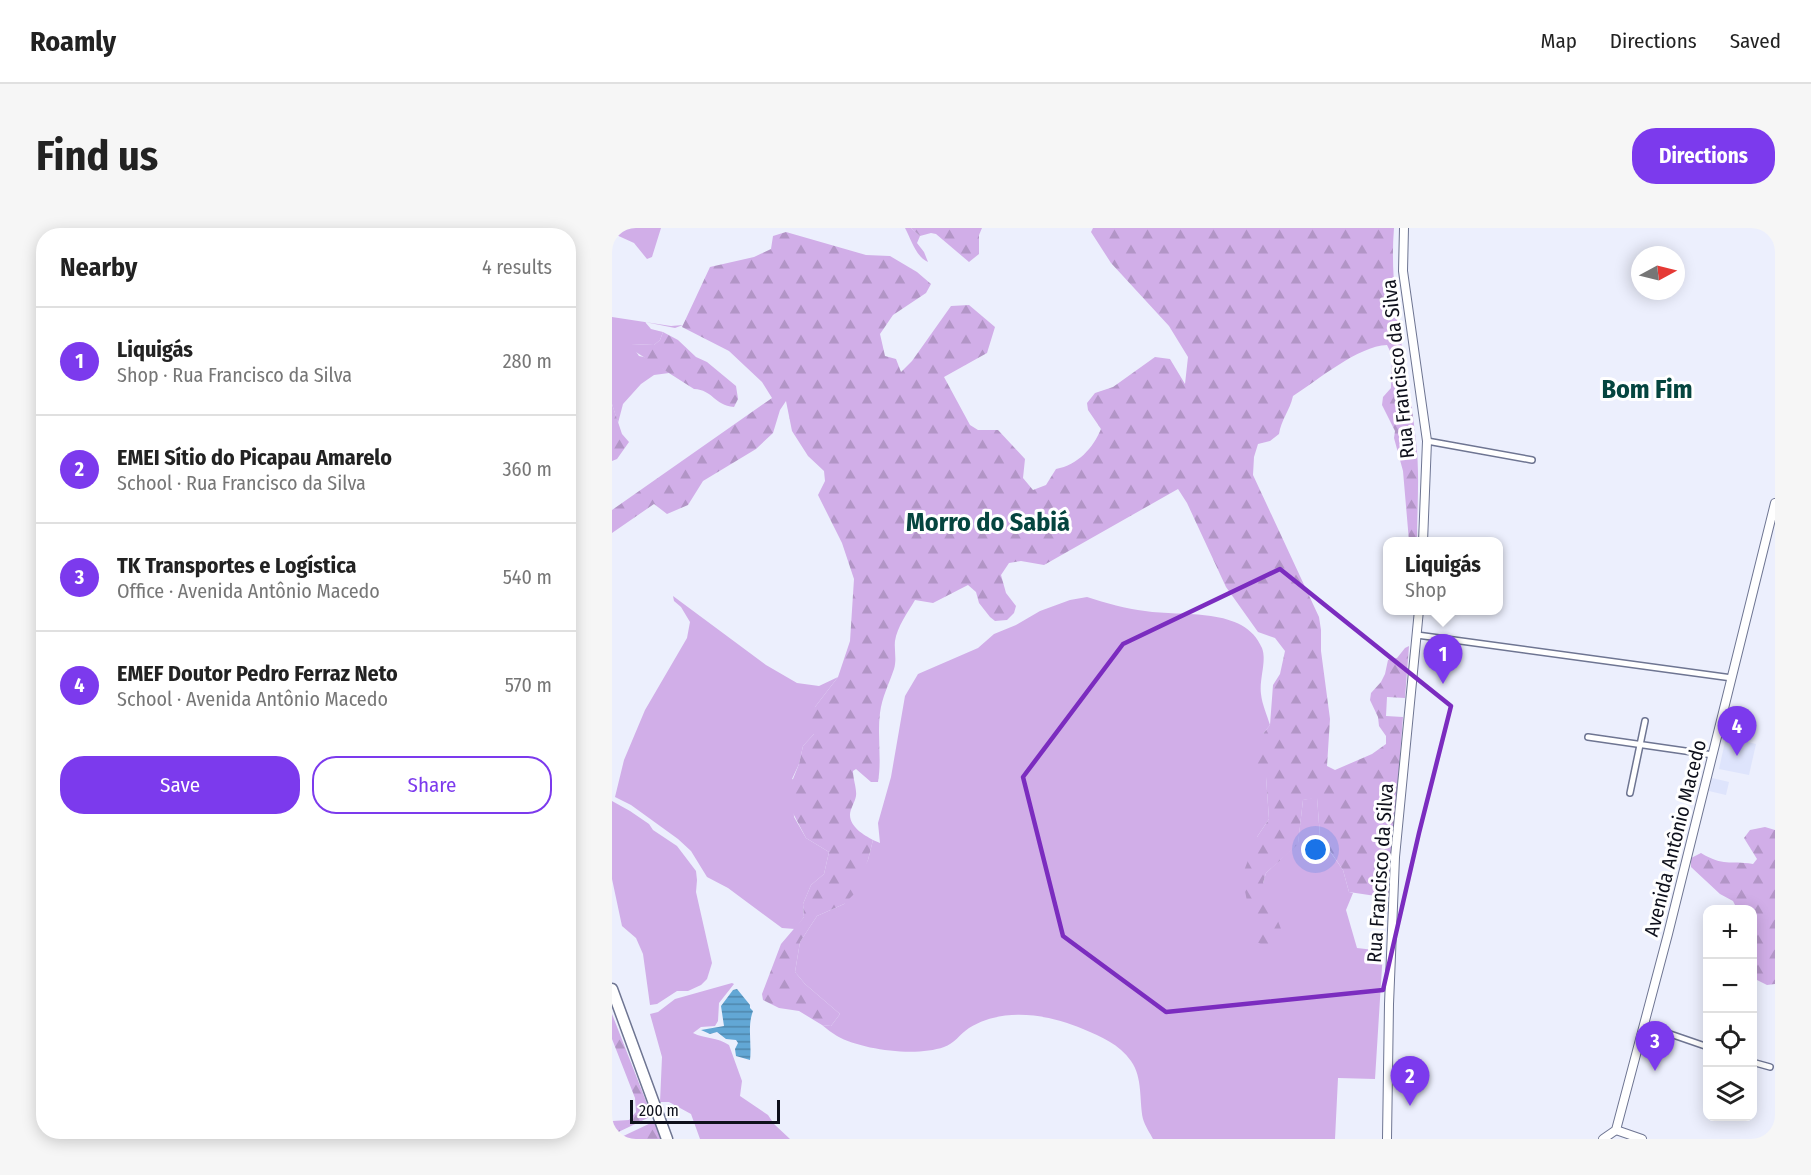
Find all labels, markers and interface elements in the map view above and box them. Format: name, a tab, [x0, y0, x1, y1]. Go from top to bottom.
text: Roamly	[30, 25, 116, 58]
text: Map	[1540, 28, 1577, 54]
text: Directions	[1610, 28, 1697, 54]
text: Saved	[1730, 28, 1781, 54]
button: Directions	[1632, 128, 1775, 184]
text: Find us	[36, 131, 158, 181]
north arrow	[1631, 246, 1685, 300]
text: Nearby	[60, 252, 137, 283]
text: 4 results	[482, 255, 552, 279]
street label: Rua Francisco da Silva	[1377, 278, 1419, 460]
text: Liquigás	[117, 336, 193, 363]
text: 1	[75, 349, 84, 373]
text: 280 m	[503, 349, 552, 373]
text: Shop · Rua Francisco da Silva	[117, 363, 352, 387]
district label: Bom Fim	[1601, 374, 1693, 405]
text: EMEI Sítio do Picapau Amarelo	[117, 444, 392, 471]
text: 2	[75, 457, 84, 481]
text: 360 m	[503, 457, 552, 481]
text: School · Rua Francisco da Silva	[117, 471, 366, 495]
district label: Morro do Sabiá	[906, 507, 1070, 538]
popup	[1383, 537, 1503, 615]
text: Liquigás	[1405, 551, 1481, 578]
text: TK Transportes e Logística	[117, 552, 357, 579]
text: 3	[75, 565, 84, 589]
text: 540 m	[503, 565, 552, 589]
text: Shop	[1405, 578, 1447, 602]
text: Office · Avenida Antônio Macedo	[117, 579, 380, 603]
pin: 1	[1424, 634, 1462, 684]
text: EMEF Doutor Pedro Ferraz Neto	[117, 660, 398, 687]
text: 4	[74, 673, 85, 697]
text: 570 m	[505, 673, 552, 697]
text: School · Avenida Antônio Macedo	[117, 687, 388, 711]
pin: 4	[1718, 706, 1756, 756]
street label: Avenida Antônio Macedo	[1639, 737, 1711, 939]
button: Save	[60, 756, 300, 814]
button: Share	[312, 756, 552, 814]
street label: Rua Francisco da Silva	[1362, 782, 1398, 964]
your location	[1301, 835, 1330, 864]
map controls	[1703, 905, 1757, 1121]
button: +	[1703, 905, 1757, 959]
button: −	[1703, 959, 1757, 1013]
button: locate	[1703, 1013, 1757, 1067]
pin: 3	[1636, 1022, 1674, 1071]
pin: 2	[1390, 1056, 1430, 1106]
button: layers	[1703, 1067, 1757, 1121]
scale bar	[630, 1097, 780, 1124]
text: 200 m	[639, 1101, 679, 1120]

